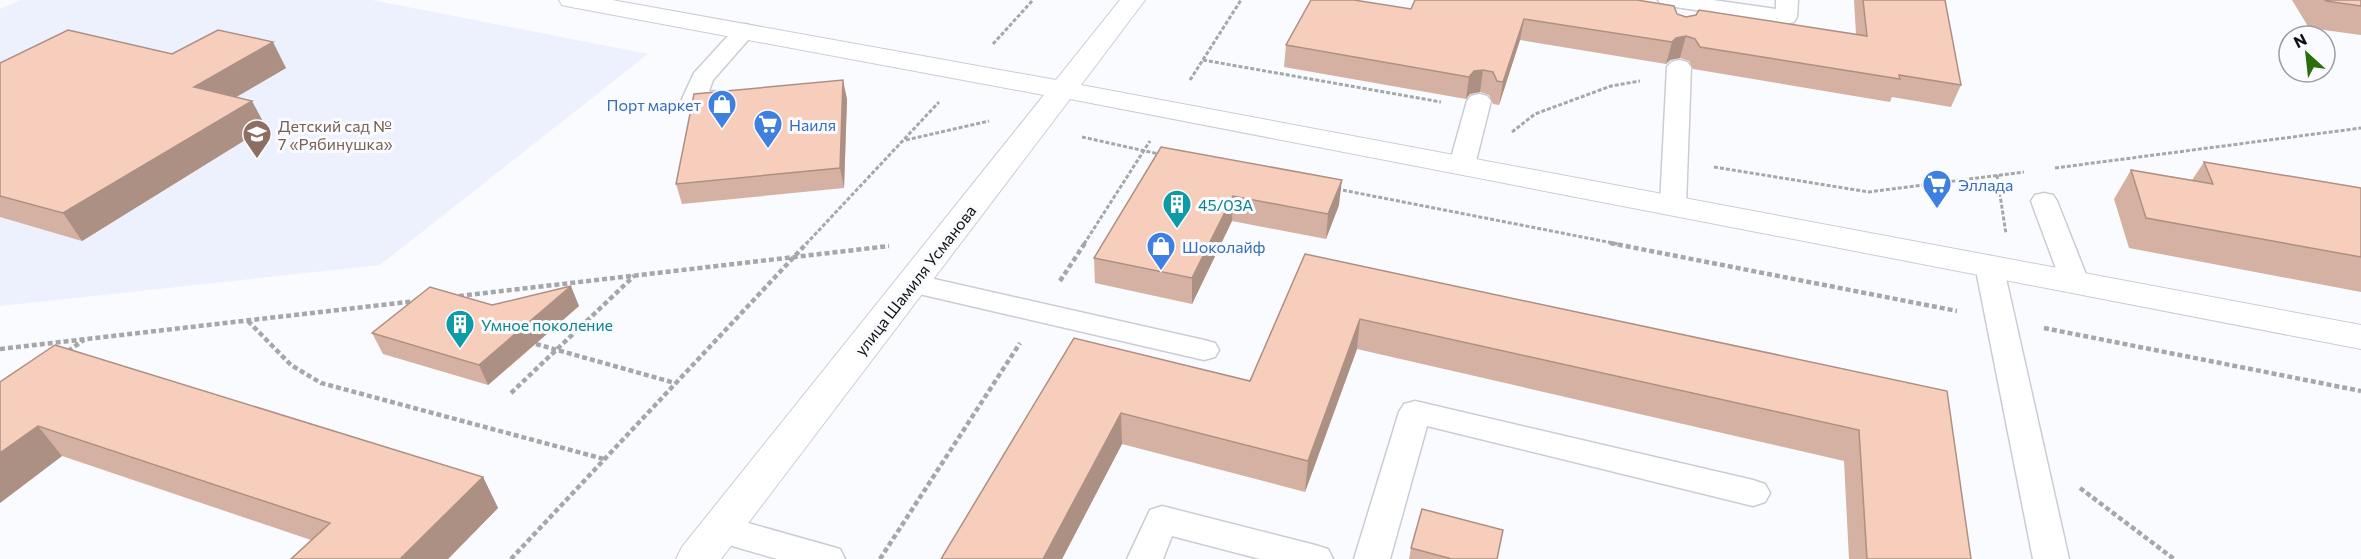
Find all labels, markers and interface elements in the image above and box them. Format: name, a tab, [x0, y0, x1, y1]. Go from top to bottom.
north arrow	[2277, 24, 2337, 84]
text: N	[2290, 29, 2310, 51]
shop icon: Порт маркет	[706, 88, 738, 130]
place label: Порт маркет	[606, 95, 701, 114]
supermarket icon: Наиля	[752, 108, 784, 150]
place label: Наиля	[789, 115, 836, 134]
place label: Детский сад № 7 «Рябинушка»	[278, 116, 393, 153]
school or university icon: Детский сад № 7 «Рябинушка»	[241, 118, 273, 160]
supermarket icon: Эллада	[1921, 168, 1953, 210]
place label: Эллада	[1958, 175, 2013, 194]
building icon: 45/03А	[1161, 188, 1193, 230]
place label: 45/03А	[1198, 195, 1253, 214]
street label: улица Шамиля Усманова	[850, 201, 980, 359]
shop icon: Шоколайф	[1145, 230, 1177, 272]
place label: Шоколайф	[1182, 237, 1265, 256]
building icon: Умное поколение	[444, 308, 476, 350]
place label: Умное поколение	[481, 315, 613, 334]

